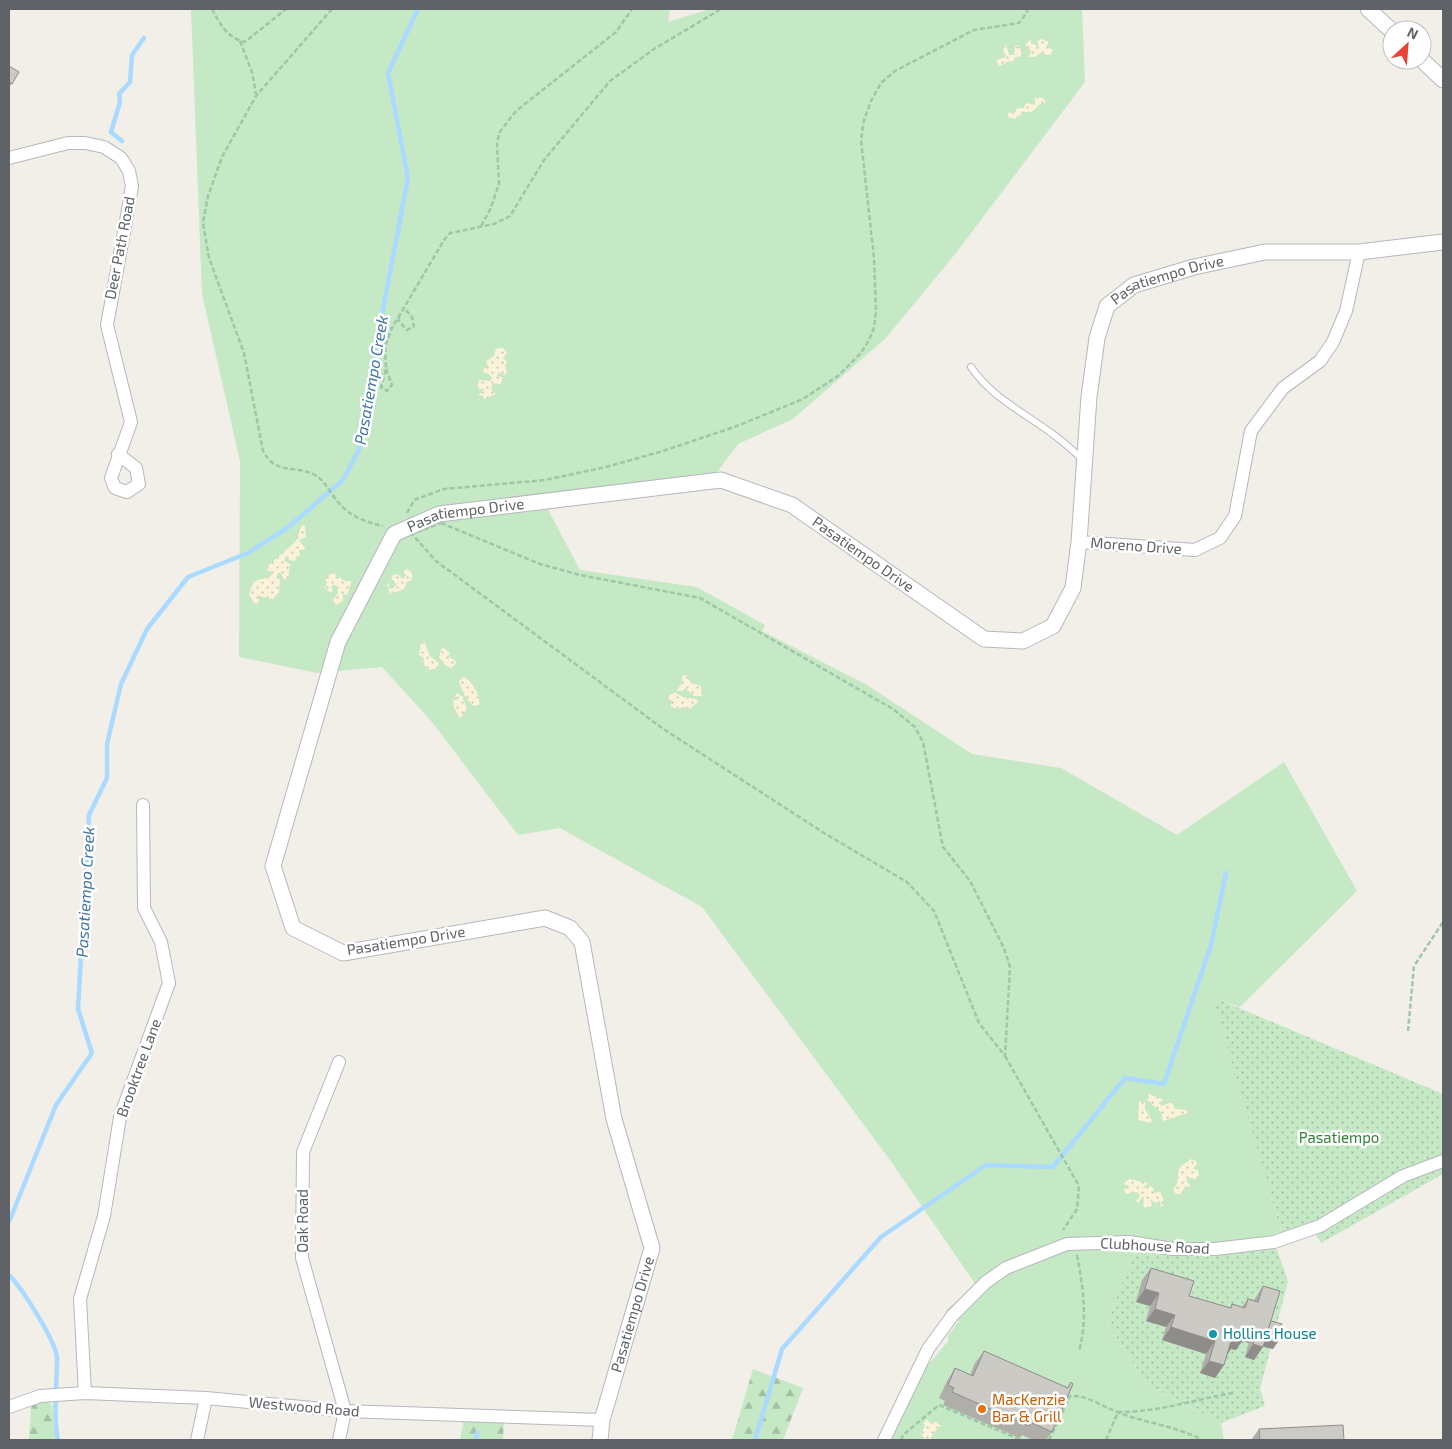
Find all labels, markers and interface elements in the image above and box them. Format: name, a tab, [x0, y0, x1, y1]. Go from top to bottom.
north arrow	[1382, 20, 1432, 70]
text: N	[1405, 23, 1421, 43]
street label: Deer Path Road	[100, 195, 138, 301]
street label: Pasatiempo Drive	[1107, 251, 1225, 308]
water label: Pasatiempo Creek	[350, 314, 391, 446]
street label: Pasatiempo Drive	[404, 494, 525, 535]
street label: Pasatiempo Drive	[809, 512, 918, 595]
street label: Moreno Drive	[1090, 533, 1182, 557]
water label: Pasatiempo Creek	[72, 826, 97, 958]
street label: Pasatiempo Drive	[345, 922, 466, 958]
street label: Brooktree Lane	[112, 1016, 164, 1119]
park label: Pasatiempo	[1299, 1128, 1379, 1146]
street label: Oak Road	[293, 1189, 311, 1253]
street label: Clubhouse Road	[1100, 1233, 1210, 1257]
street label: Pasatiempo Drive	[606, 1254, 657, 1374]
place label: Hollins House	[1223, 1324, 1317, 1342]
marker: Hollins House	[1207, 1328, 1219, 1340]
place label: MacKenzie Bar & Grill	[992, 1390, 1066, 1425]
street label: Westwood Road	[248, 1392, 360, 1420]
marker: MacKenzie Bar & Grill	[976, 1403, 988, 1415]

